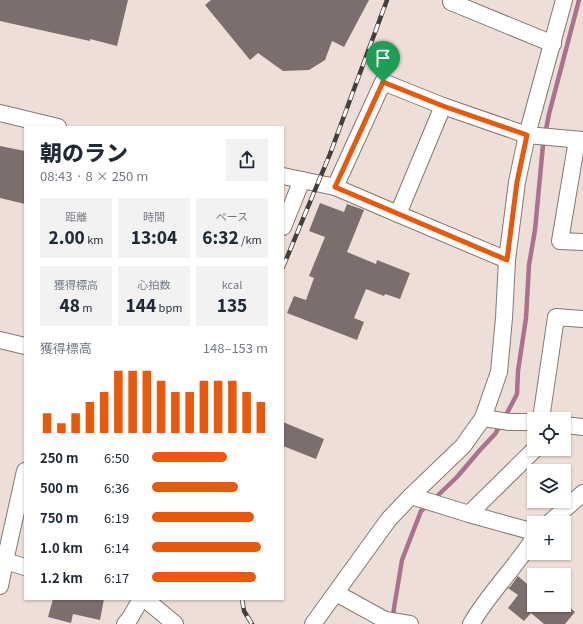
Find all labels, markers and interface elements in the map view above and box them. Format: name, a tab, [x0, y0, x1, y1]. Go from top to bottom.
pin	[366, 41, 400, 82]
icon: arrive	[372, 47, 394, 69]
text: 朝のラン	[40, 135, 128, 167]
button: share	[226, 139, 268, 181]
text: 08:43 · 8 × 250 m	[40, 166, 148, 185]
text: 距離	[65, 208, 87, 224]
text: 時間	[143, 208, 165, 224]
text: ペース	[216, 208, 248, 224]
text: 2.00	[48, 224, 85, 249]
text: 13:04	[131, 224, 177, 249]
text: 6:32	[202, 224, 239, 249]
text: km	[85, 231, 104, 247]
text: /km	[239, 231, 262, 247]
text: 獲得標高	[54, 276, 98, 292]
text: 心拍数	[138, 276, 171, 292]
text: kcal	[222, 276, 242, 292]
text: 48	[59, 292, 80, 317]
text: 144	[126, 292, 156, 317]
text: 135	[217, 292, 247, 317]
text: m	[80, 299, 93, 315]
text: bpm	[156, 299, 182, 315]
text: 獲得標高	[40, 338, 92, 357]
text: 148–153 m	[203, 338, 268, 357]
map controls	[527, 412, 571, 612]
button: locate	[527, 412, 571, 456]
text: 250 m	[40, 448, 79, 467]
text: 6:50	[104, 448, 129, 467]
button: layers	[527, 464, 571, 508]
text: 500 m	[40, 478, 79, 497]
text: 6:36	[104, 478, 129, 497]
text: 750 m	[40, 508, 79, 527]
text: 6:19	[104, 508, 129, 527]
button: +	[527, 516, 571, 560]
text: 1.0 km	[40, 538, 83, 557]
text: 6:14	[104, 538, 129, 557]
text: 1.2 km	[40, 568, 83, 587]
text: 6:17	[104, 568, 129, 587]
button: −	[527, 568, 571, 612]

